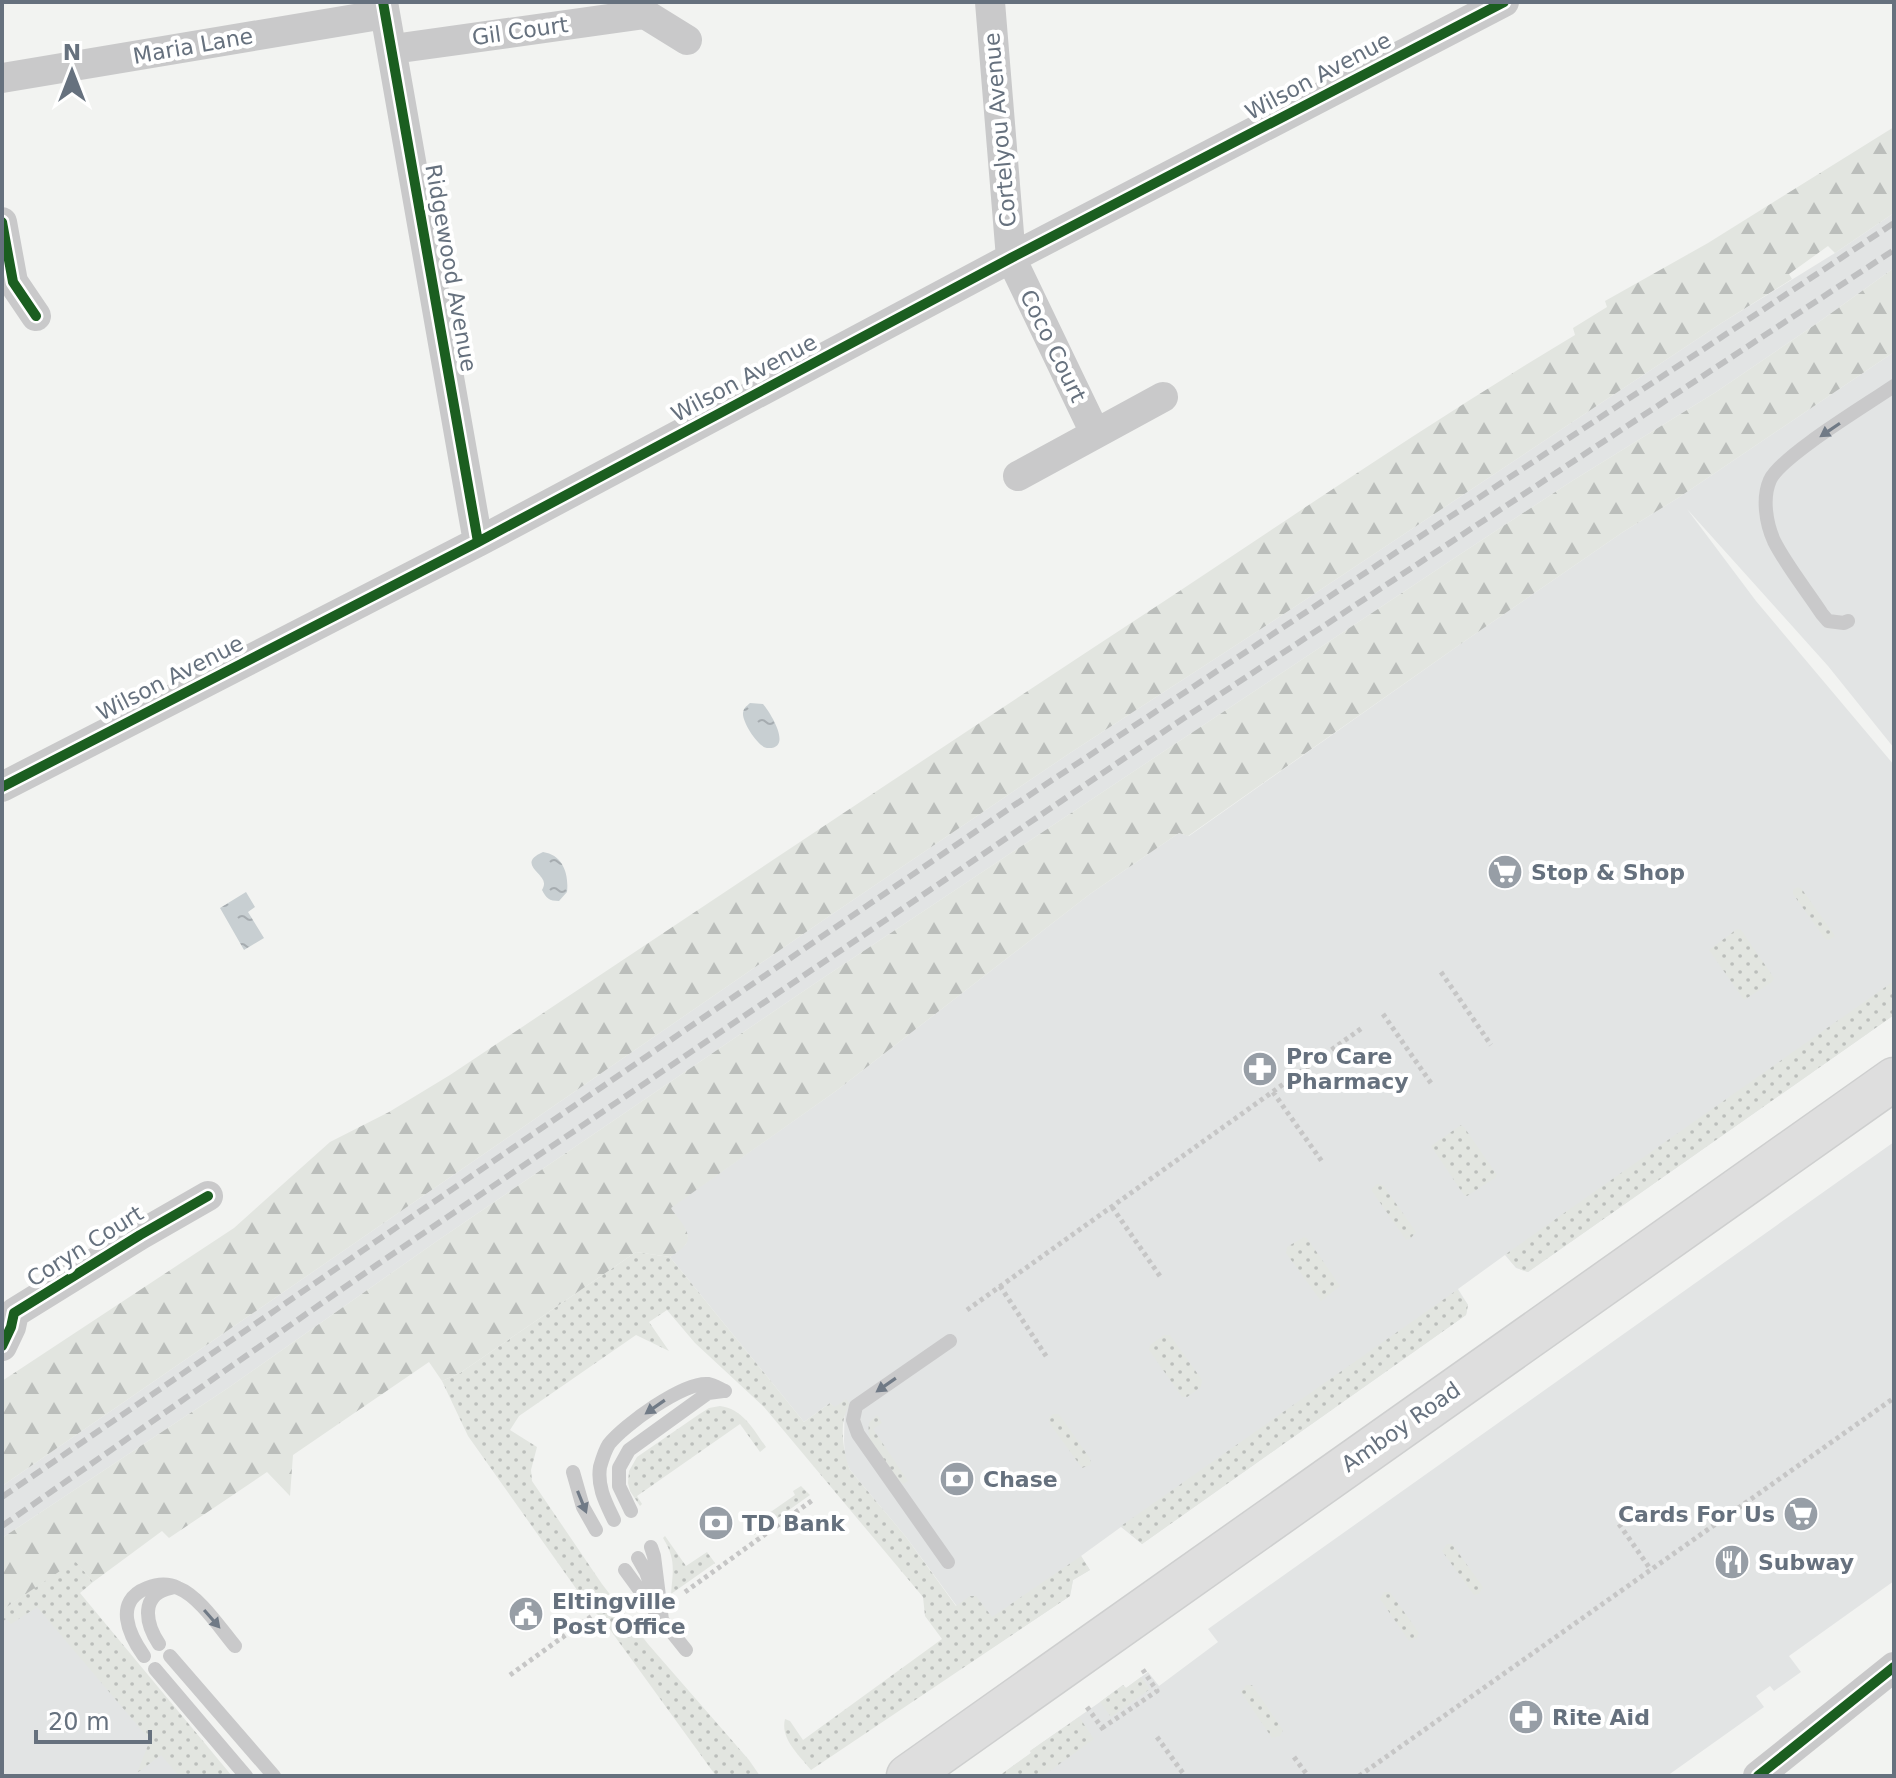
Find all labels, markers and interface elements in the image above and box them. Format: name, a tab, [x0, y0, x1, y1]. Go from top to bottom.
street label: Gil Court	[470, 12, 570, 50]
street label: Maria Lane	[131, 23, 255, 69]
street label: Wilson Avenue	[1241, 27, 1395, 125]
north arrow	[32, 32, 112, 112]
street label: Cortelyou Avenue	[979, 32, 1021, 228]
text: N	[63, 40, 81, 65]
street label: Ridgewood Avenue	[420, 162, 482, 374]
street label: Coco Court	[1015, 286, 1091, 407]
street label: Wilson Avenue	[667, 329, 821, 427]
one-way arrow	[1819, 422, 1840, 437]
street label: Wilson Avenue	[93, 630, 247, 726]
supermarket icon: Stop & Shop	[1486, 853, 1524, 891]
place label: Stop & Shop	[1531, 860, 1685, 885]
place label: Pro Care Pharmacy	[1286, 1044, 1409, 1094]
pharmacy icon: Pro Care Pharmacy	[1241, 1050, 1279, 1088]
street label: Coryn Court	[22, 1200, 148, 1292]
one-way arrow	[875, 1377, 896, 1392]
street label: Amboy Road	[1337, 1377, 1465, 1477]
one-way arrow	[644, 1400, 665, 1415]
bank icon: Chase	[938, 1460, 976, 1498]
place label: Chase	[983, 1467, 1058, 1492]
one-way arrow	[576, 1490, 589, 1513]
supermarket icon: Cards For Us	[1782, 1495, 1820, 1533]
place label: Cards For Us	[1618, 1502, 1775, 1527]
bank icon: TD Bank	[697, 1504, 735, 1542]
place label: TD Bank	[742, 1511, 846, 1536]
restaurant icon: Subway	[1713, 1543, 1751, 1581]
place label: Subway	[1758, 1550, 1854, 1575]
place label: Eltingville Post Office	[552, 1589, 686, 1639]
public building icon: Eltingville Post Office	[507, 1595, 545, 1633]
one-way arrow	[203, 1609, 220, 1629]
scale bar	[36, 1694, 150, 1744]
pharmacy icon: Rite Aid	[1507, 1698, 1545, 1736]
place label: Rite Aid	[1552, 1705, 1650, 1730]
text: 20 m	[48, 1708, 110, 1736]

